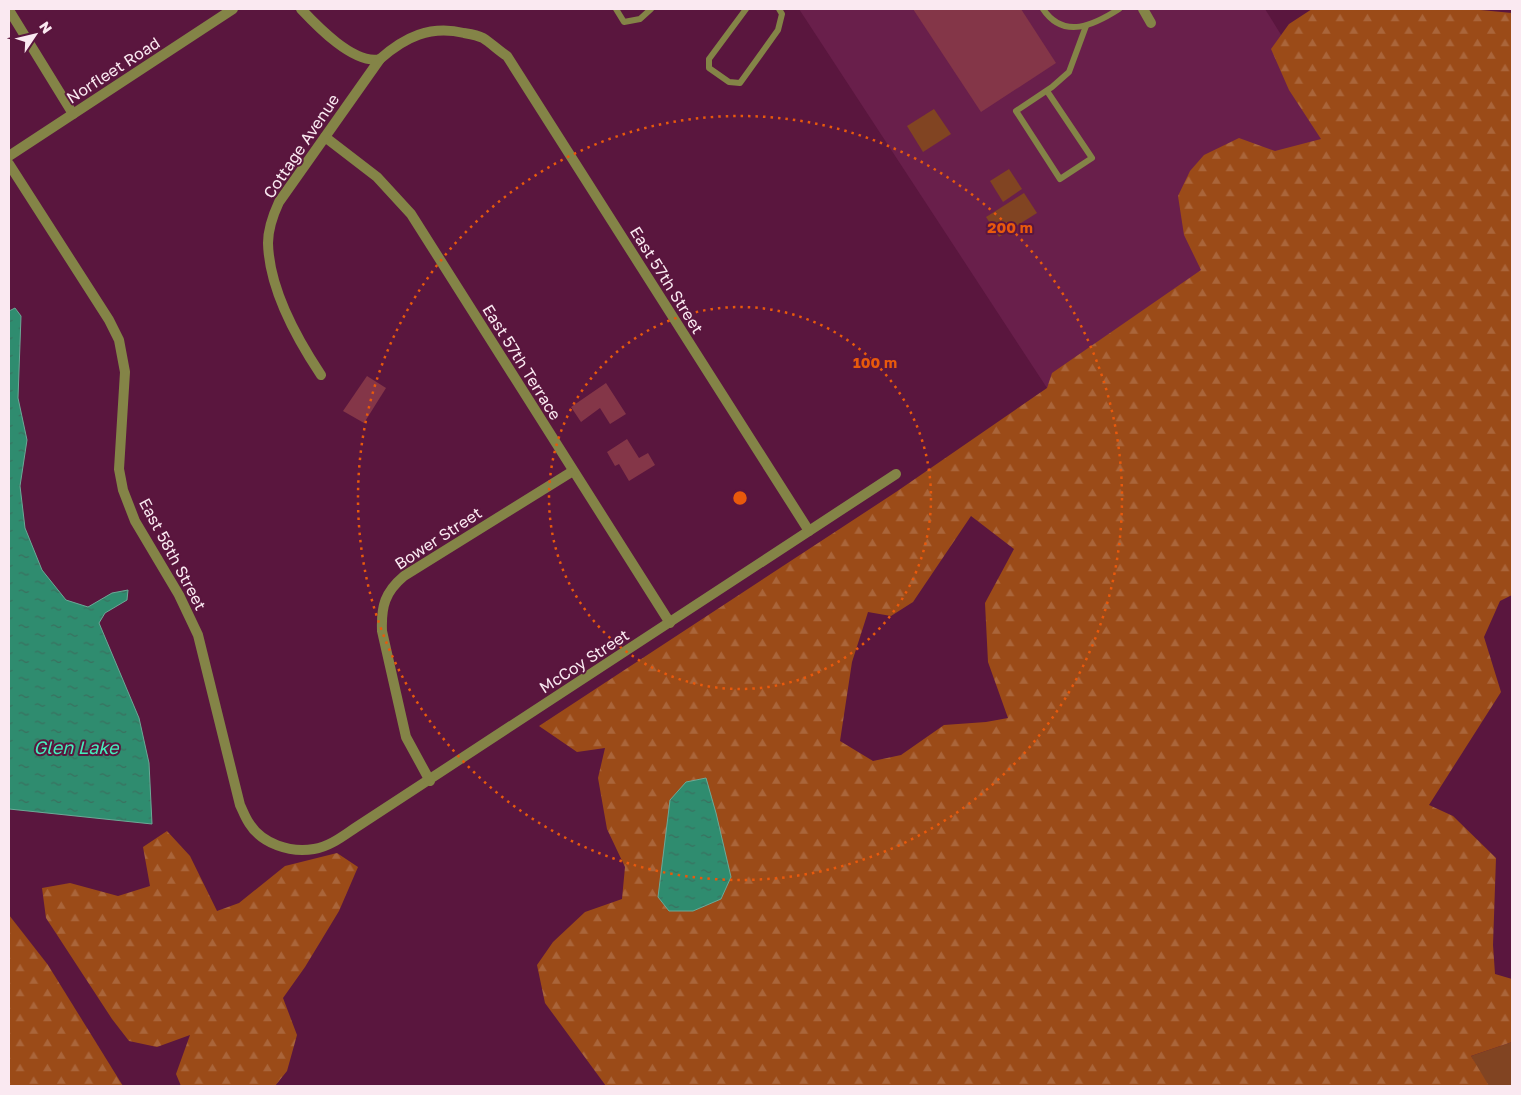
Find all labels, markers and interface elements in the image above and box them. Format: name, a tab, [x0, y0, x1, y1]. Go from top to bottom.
north arrow	[10, 10, 60, 60]
text: N	[36, 18, 56, 36]
street label: Norfleet Road	[63, 32, 163, 108]
street label: Cottage Avenue	[259, 90, 343, 202]
text: 200 m	[987, 218, 1033, 236]
street label: East 57th Street	[626, 223, 708, 337]
street label: East 57th Terrace	[478, 300, 566, 424]
text: 100 m	[853, 353, 897, 371]
centre of rings	[731, 489, 749, 507]
street label: East 58th Street	[135, 494, 211, 614]
street label: Bower Street	[391, 502, 485, 574]
street label: McCoy Street	[535, 625, 633, 697]
water label: Glen Lake	[33, 736, 120, 758]

